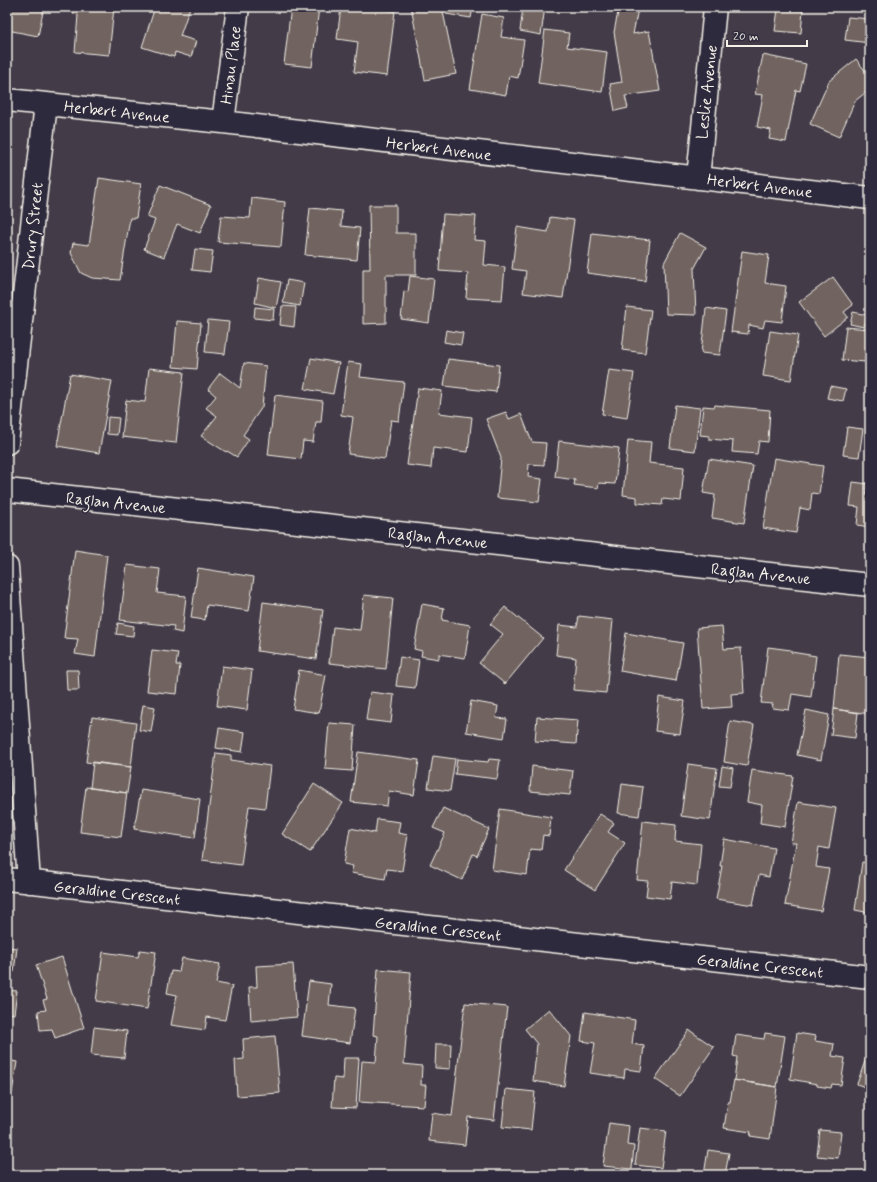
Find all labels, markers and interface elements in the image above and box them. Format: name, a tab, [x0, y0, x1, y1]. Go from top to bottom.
scale bar	[727, 22, 807, 48]
street label: Hinau Place	[216, 25, 247, 106]
text: 20 m	[733, 29, 759, 45]
street label: Leslie Avenue	[692, 44, 723, 140]
street label: Herbert Avenue	[63, 96, 171, 129]
street label: Herbert Avenue	[385, 133, 493, 166]
street label: Herbert Avenue	[706, 170, 814, 203]
street label: Drury Street	[18, 181, 49, 271]
street label: Raglan Avenue	[65, 488, 167, 520]
street label: Raglan Avenue	[387, 523, 489, 555]
street label: Raglan Avenue	[710, 559, 812, 591]
street label: Geraldine Crescent	[53, 876, 181, 911]
street label: Geraldine Crescent	[374, 912, 502, 947]
street label: Geraldine Crescent	[696, 949, 824, 984]

